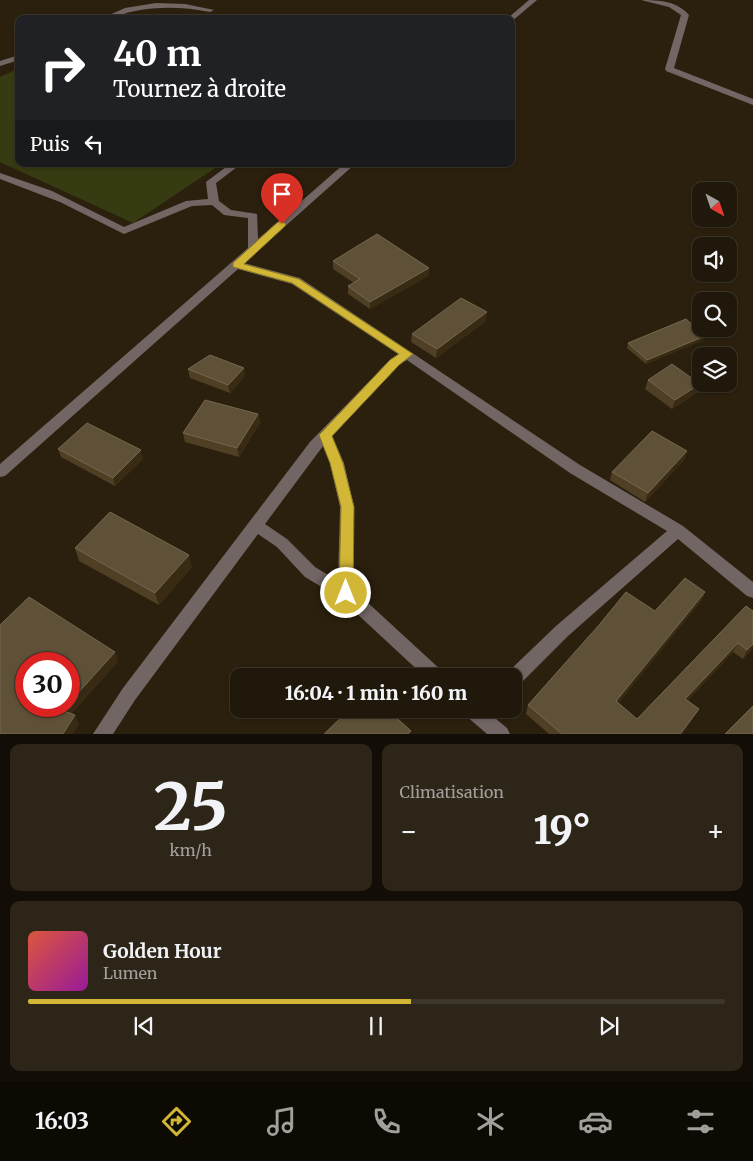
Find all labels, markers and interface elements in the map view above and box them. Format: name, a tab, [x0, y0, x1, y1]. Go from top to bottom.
text: 40 m	[113, 32, 201, 76]
icon: right	[30, 35, 95, 100]
text: Tournez à droite	[113, 75, 286, 103]
icon: left	[80, 130, 108, 158]
text: Puis	[30, 132, 70, 156]
pin	[261, 173, 303, 224]
icon: arrive	[268, 180, 296, 208]
north arrow	[692, 182, 738, 228]
map controls	[692, 182, 737, 392]
button: sound	[692, 237, 737, 282]
button: search	[692, 292, 737, 337]
button: layers	[692, 347, 737, 392]
position arrow	[319, 566, 371, 618]
speed limit sign: 30	[15, 652, 80, 717]
text: 16:04 · 1 min · 160 m	[285, 681, 467, 705]
text: 25	[153, 766, 228, 848]
text: Climatisation	[400, 782, 504, 802]
text: 19°	[533, 807, 591, 854]
text: −	[400, 813, 418, 849]
text: +	[706, 813, 725, 849]
text: km/h	[170, 840, 212, 860]
text: Golden Hour	[103, 939, 222, 963]
text: Lumen	[103, 963, 157, 983]
icon: previous	[130, 1012, 158, 1040]
icon: pause	[362, 1012, 390, 1040]
icon: next	[595, 1012, 623, 1040]
icon: directions	[159, 1104, 194, 1139]
icon: music	[264, 1104, 299, 1139]
icon: phone	[369, 1104, 404, 1139]
icon: climate	[473, 1104, 508, 1139]
icon: car	[578, 1104, 613, 1139]
icon: filters	[683, 1104, 718, 1139]
text: 16:03	[35, 1107, 89, 1135]

